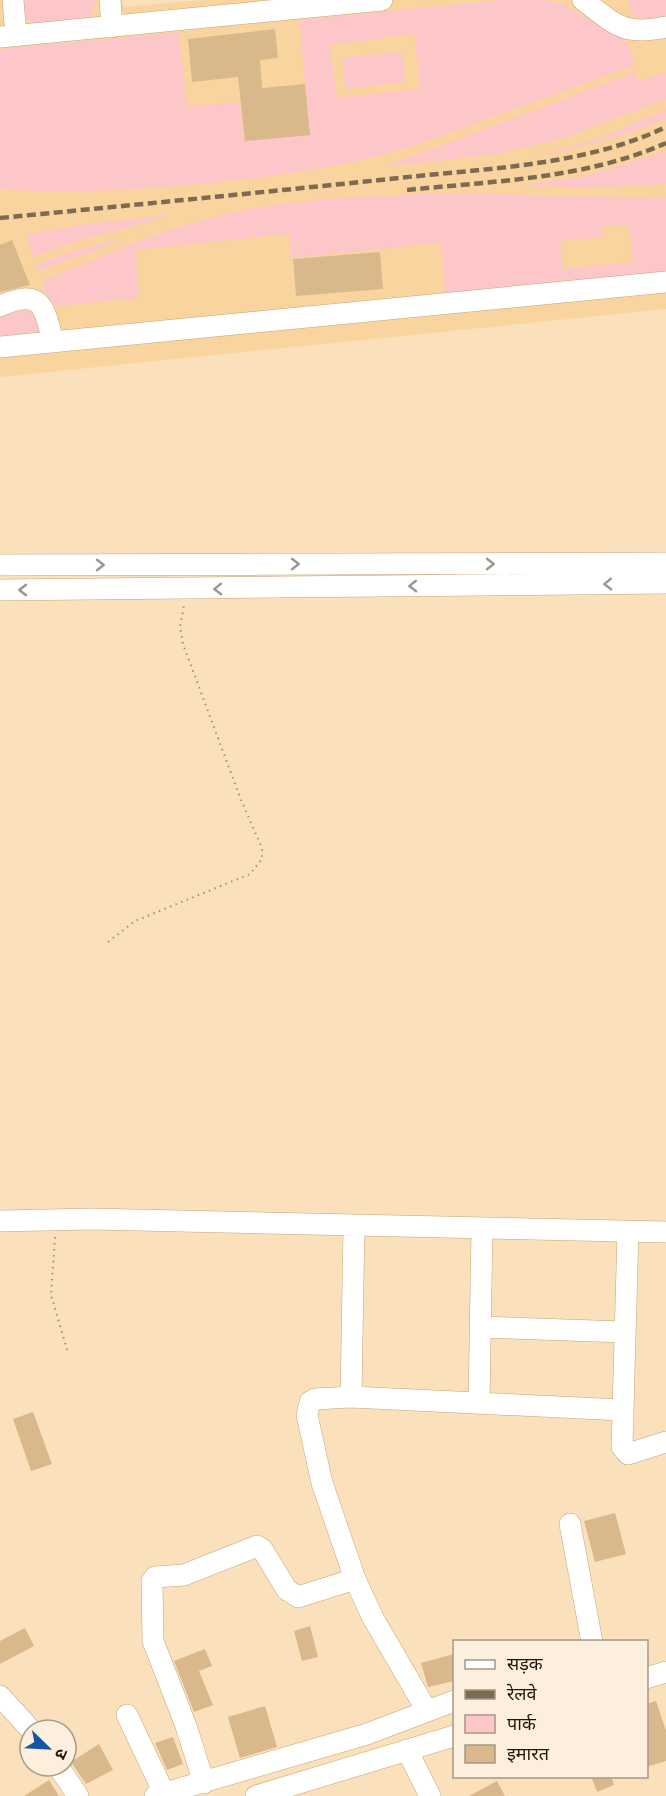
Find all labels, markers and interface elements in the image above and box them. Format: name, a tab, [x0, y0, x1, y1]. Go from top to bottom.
one-way arrow	[96, 558, 105, 571]
one-way arrow	[291, 558, 300, 570]
one-way arrow	[486, 558, 495, 570]
one-way arrow	[603, 578, 612, 590]
one-way arrow	[408, 580, 417, 592]
one-way arrow	[213, 582, 222, 595]
one-way arrow	[18, 584, 27, 596]
legend	[453, 1640, 648, 1778]
text: सड़क	[507, 1653, 544, 1674]
text: रेलवे	[506, 1683, 538, 1704]
text: पार्क	[507, 1713, 537, 1734]
north arrow	[18, 1718, 78, 1778]
text: इमारत	[507, 1743, 550, 1764]
text: उ	[50, 1746, 73, 1763]

